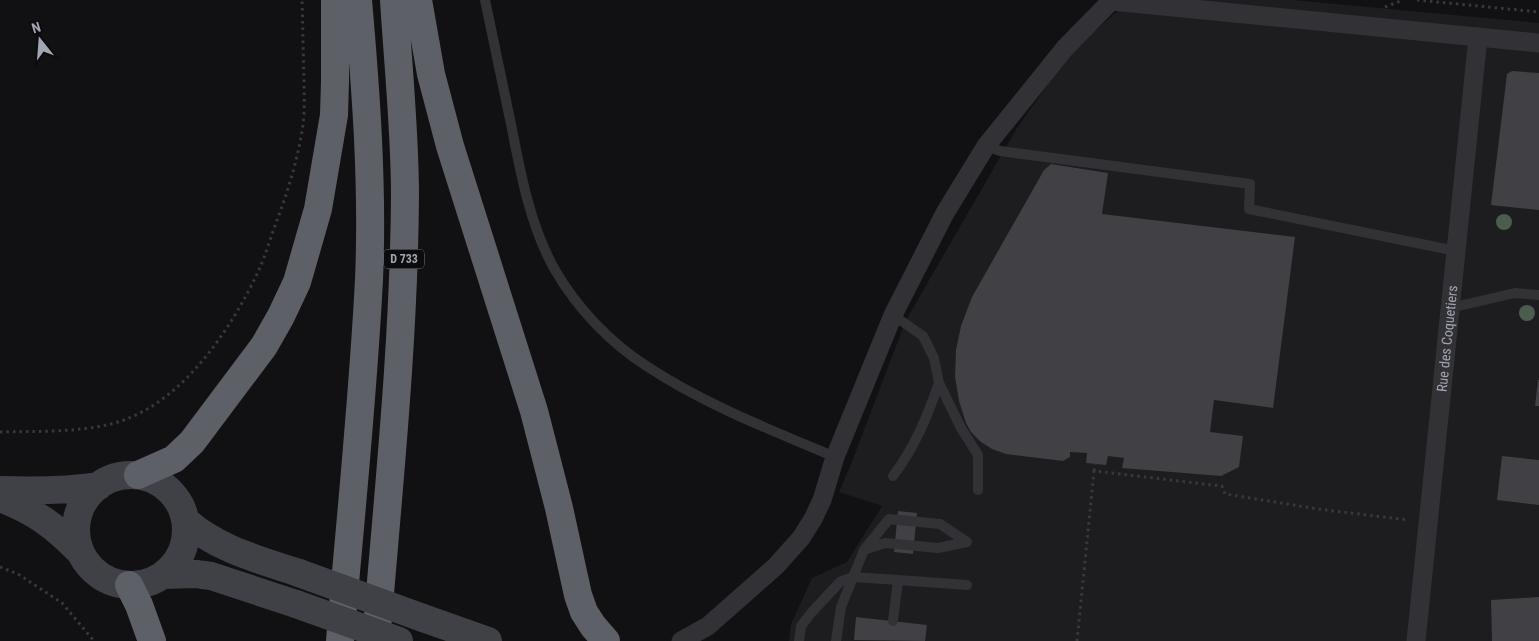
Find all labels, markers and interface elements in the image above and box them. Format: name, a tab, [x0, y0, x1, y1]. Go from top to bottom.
north arrow	[15, 15, 65, 65]
text: N	[30, 19, 43, 36]
road number: D 733	[384, 250, 424, 268]
street label: Rue des Coquetiers	[1434, 285, 1460, 393]

